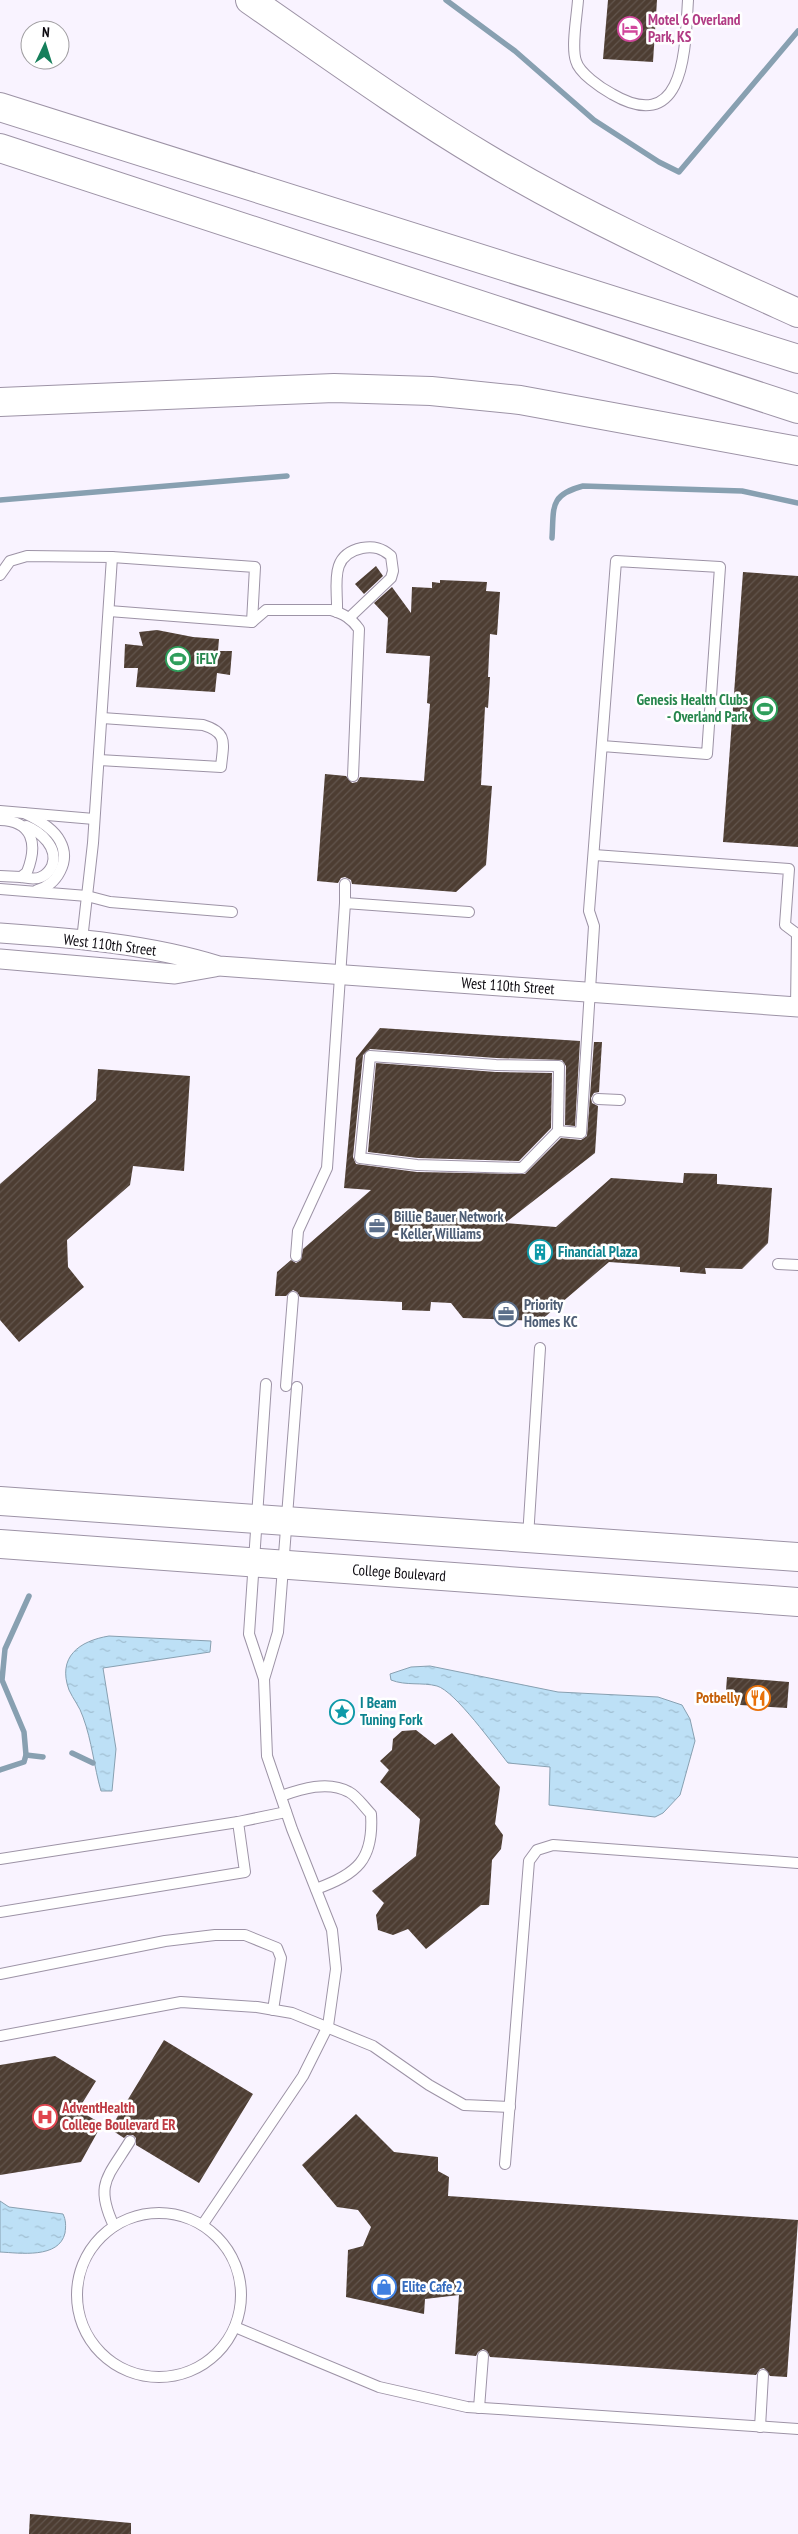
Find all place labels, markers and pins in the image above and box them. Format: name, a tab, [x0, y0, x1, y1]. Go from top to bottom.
place label: Motel 6 Overland Park, KS	[648, 10, 741, 46]
hotel icon: Motel 6 Overland Park, KS	[617, 16, 643, 42]
sports icon: iFLY	[165, 646, 191, 672]
place label: iFLY	[196, 649, 218, 668]
place label: Genesis Health Clubs - Overland Park	[637, 690, 749, 726]
sports icon: Genesis Health Clubs - Overland Park	[752, 696, 778, 722]
place label: Billie Bauer Network - Keller Williams	[394, 1207, 505, 1243]
office icon: Billie Bauer Network - Keller Williams	[364, 1213, 390, 1239]
building icon: Financial Plaza	[527, 1239, 553, 1265]
place label: Financial Plaza	[558, 1242, 638, 1261]
place label: Priority Homes KC	[524, 1295, 578, 1331]
office icon: Priority Homes KC	[493, 1301, 519, 1327]
restaurant icon: Potbelly	[745, 1685, 771, 1711]
place label: Potbelly	[696, 1688, 741, 1707]
place label: I Beam Tuning Fork	[360, 1693, 423, 1729]
place icon: I Beam Tuning Fork	[329, 1699, 355, 1725]
place label: AdventHealth College Boulevard ER	[61, 2098, 176, 2134]
hospital icon: AdventHealth College Boulevard ER	[32, 2104, 58, 2130]
shop icon: Elite Cafe 2	[371, 2274, 397, 2300]
place label: Elite Cafe 2	[402, 2277, 463, 2296]

